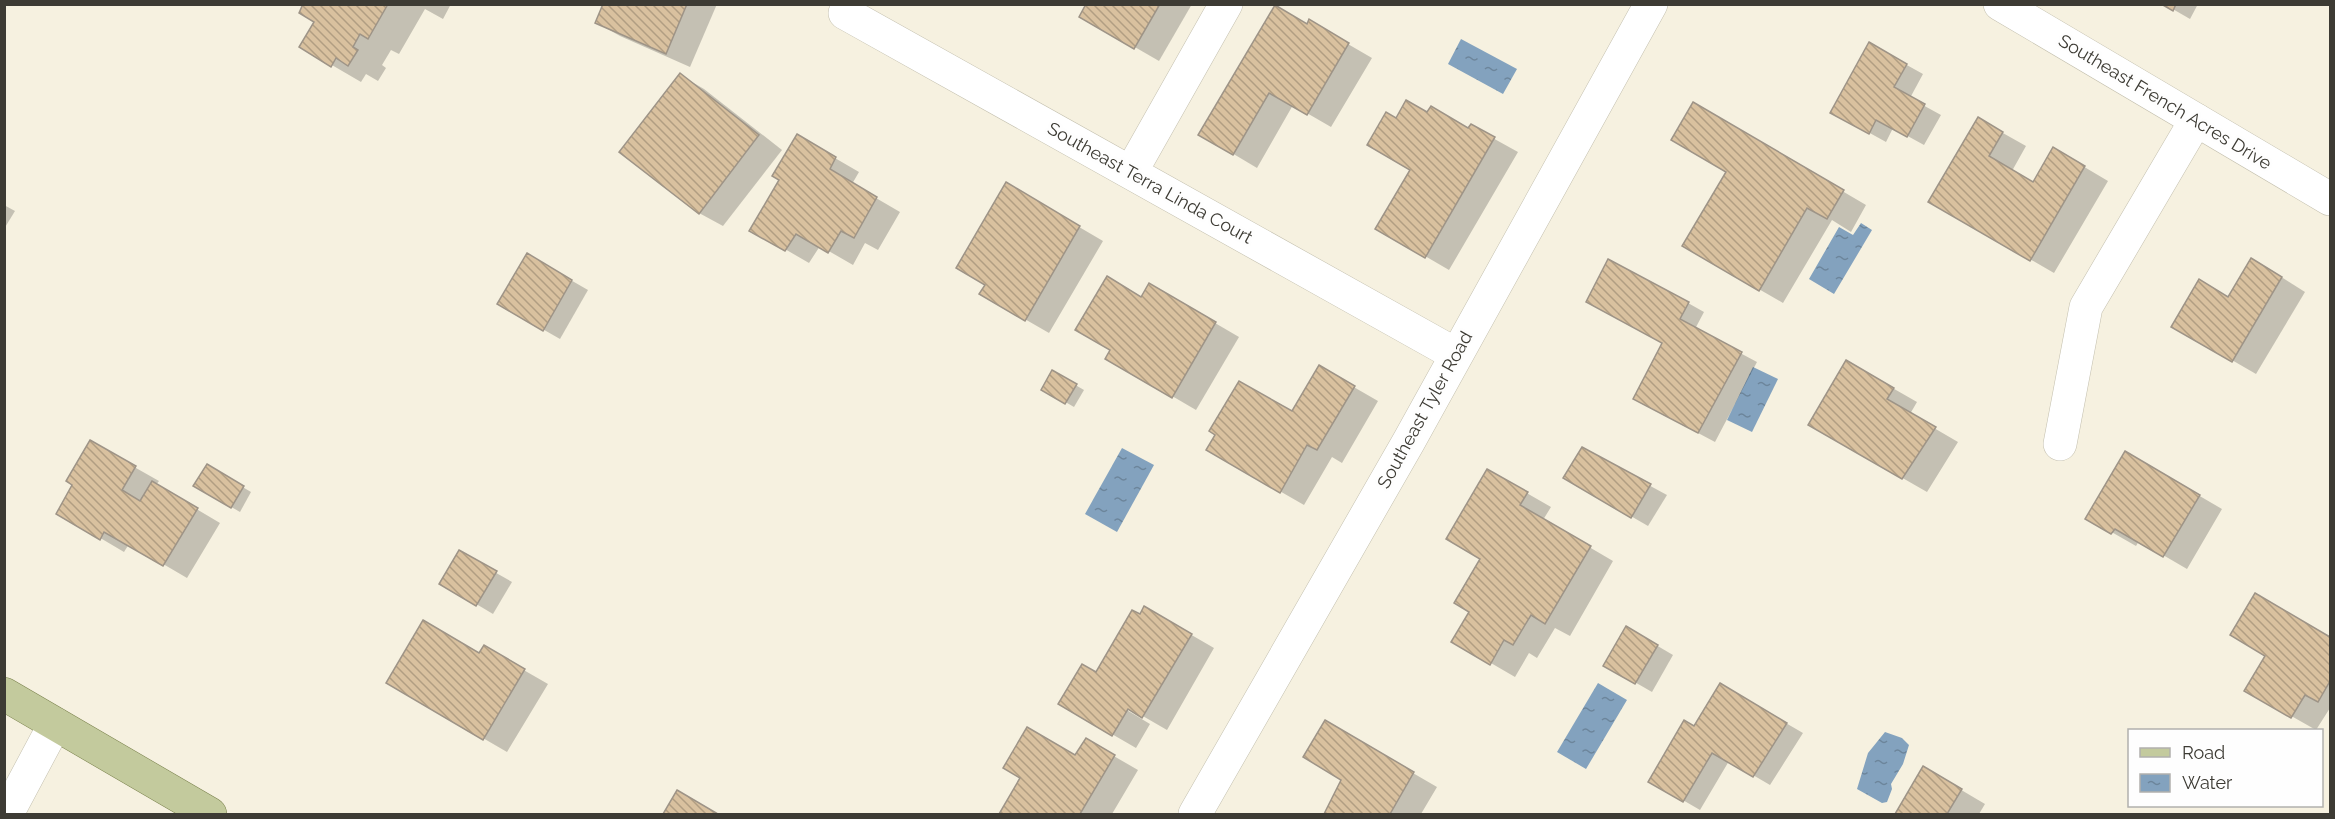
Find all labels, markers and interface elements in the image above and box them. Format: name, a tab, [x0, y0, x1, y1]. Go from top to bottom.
street label: Southeast French Acres Drive	[2055, 30, 2276, 174]
street label: Southeast Terra Linda Court	[1044, 117, 1256, 248]
street label: Southeast Tyler Road	[1373, 328, 1477, 492]
legend	[2128, 729, 2323, 807]
text: Road	[2182, 742, 2225, 763]
text: Water	[2182, 772, 2233, 793]

